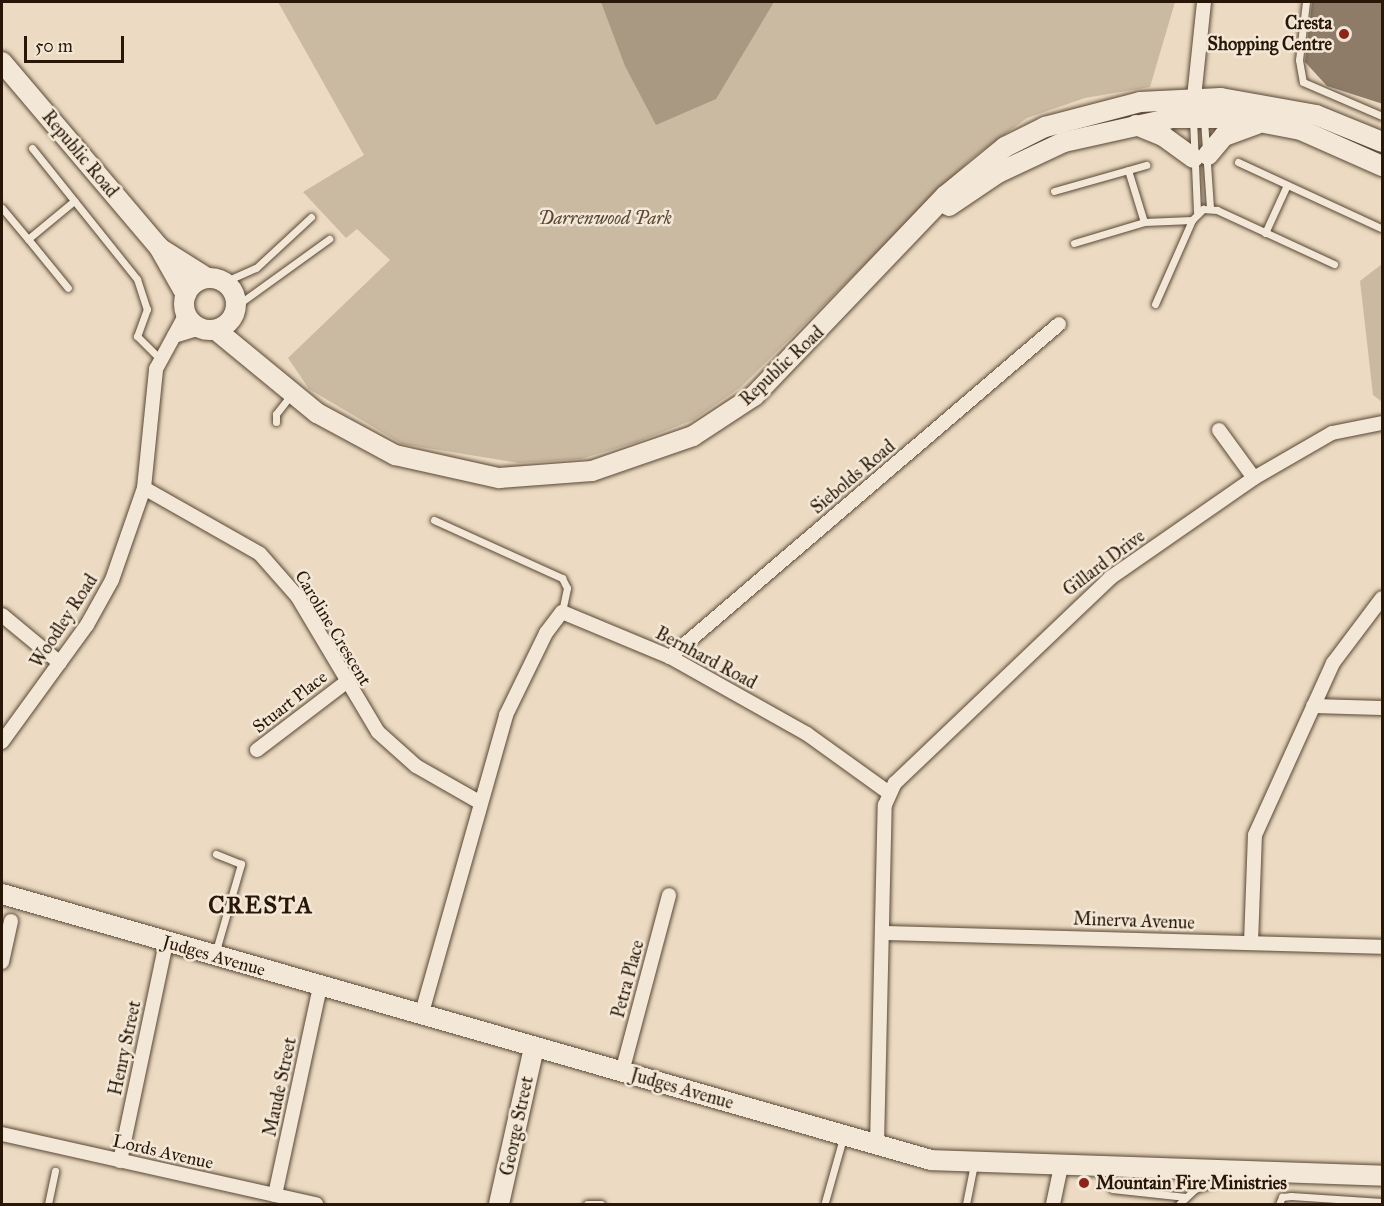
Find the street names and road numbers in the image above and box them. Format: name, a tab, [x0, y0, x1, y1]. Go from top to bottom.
street label: Republic Road	[37, 106, 123, 202]
street label: Republic Road	[736, 322, 828, 410]
street label: Siebolds Road	[807, 436, 899, 518]
street label: Gillard Drive	[1059, 525, 1149, 601]
street label: Caroline Crescent	[290, 566, 376, 690]
street label: Woodley Road	[26, 570, 102, 672]
street label: Bernhard Road	[652, 622, 760, 694]
street label: Stuart Place	[248, 666, 332, 738]
street label: Minerva Avenue	[1073, 908, 1195, 934]
street label: Judges Avenue	[160, 931, 268, 981]
street label: Petra Place	[607, 938, 649, 1020]
street label: Henry Street	[104, 999, 146, 1097]
street label: Maude Street	[259, 1035, 301, 1139]
street label: Judges Avenue	[628, 1064, 736, 1114]
street label: George Street	[496, 1074, 538, 1178]
street label: Lords Avenue	[111, 1130, 215, 1174]

